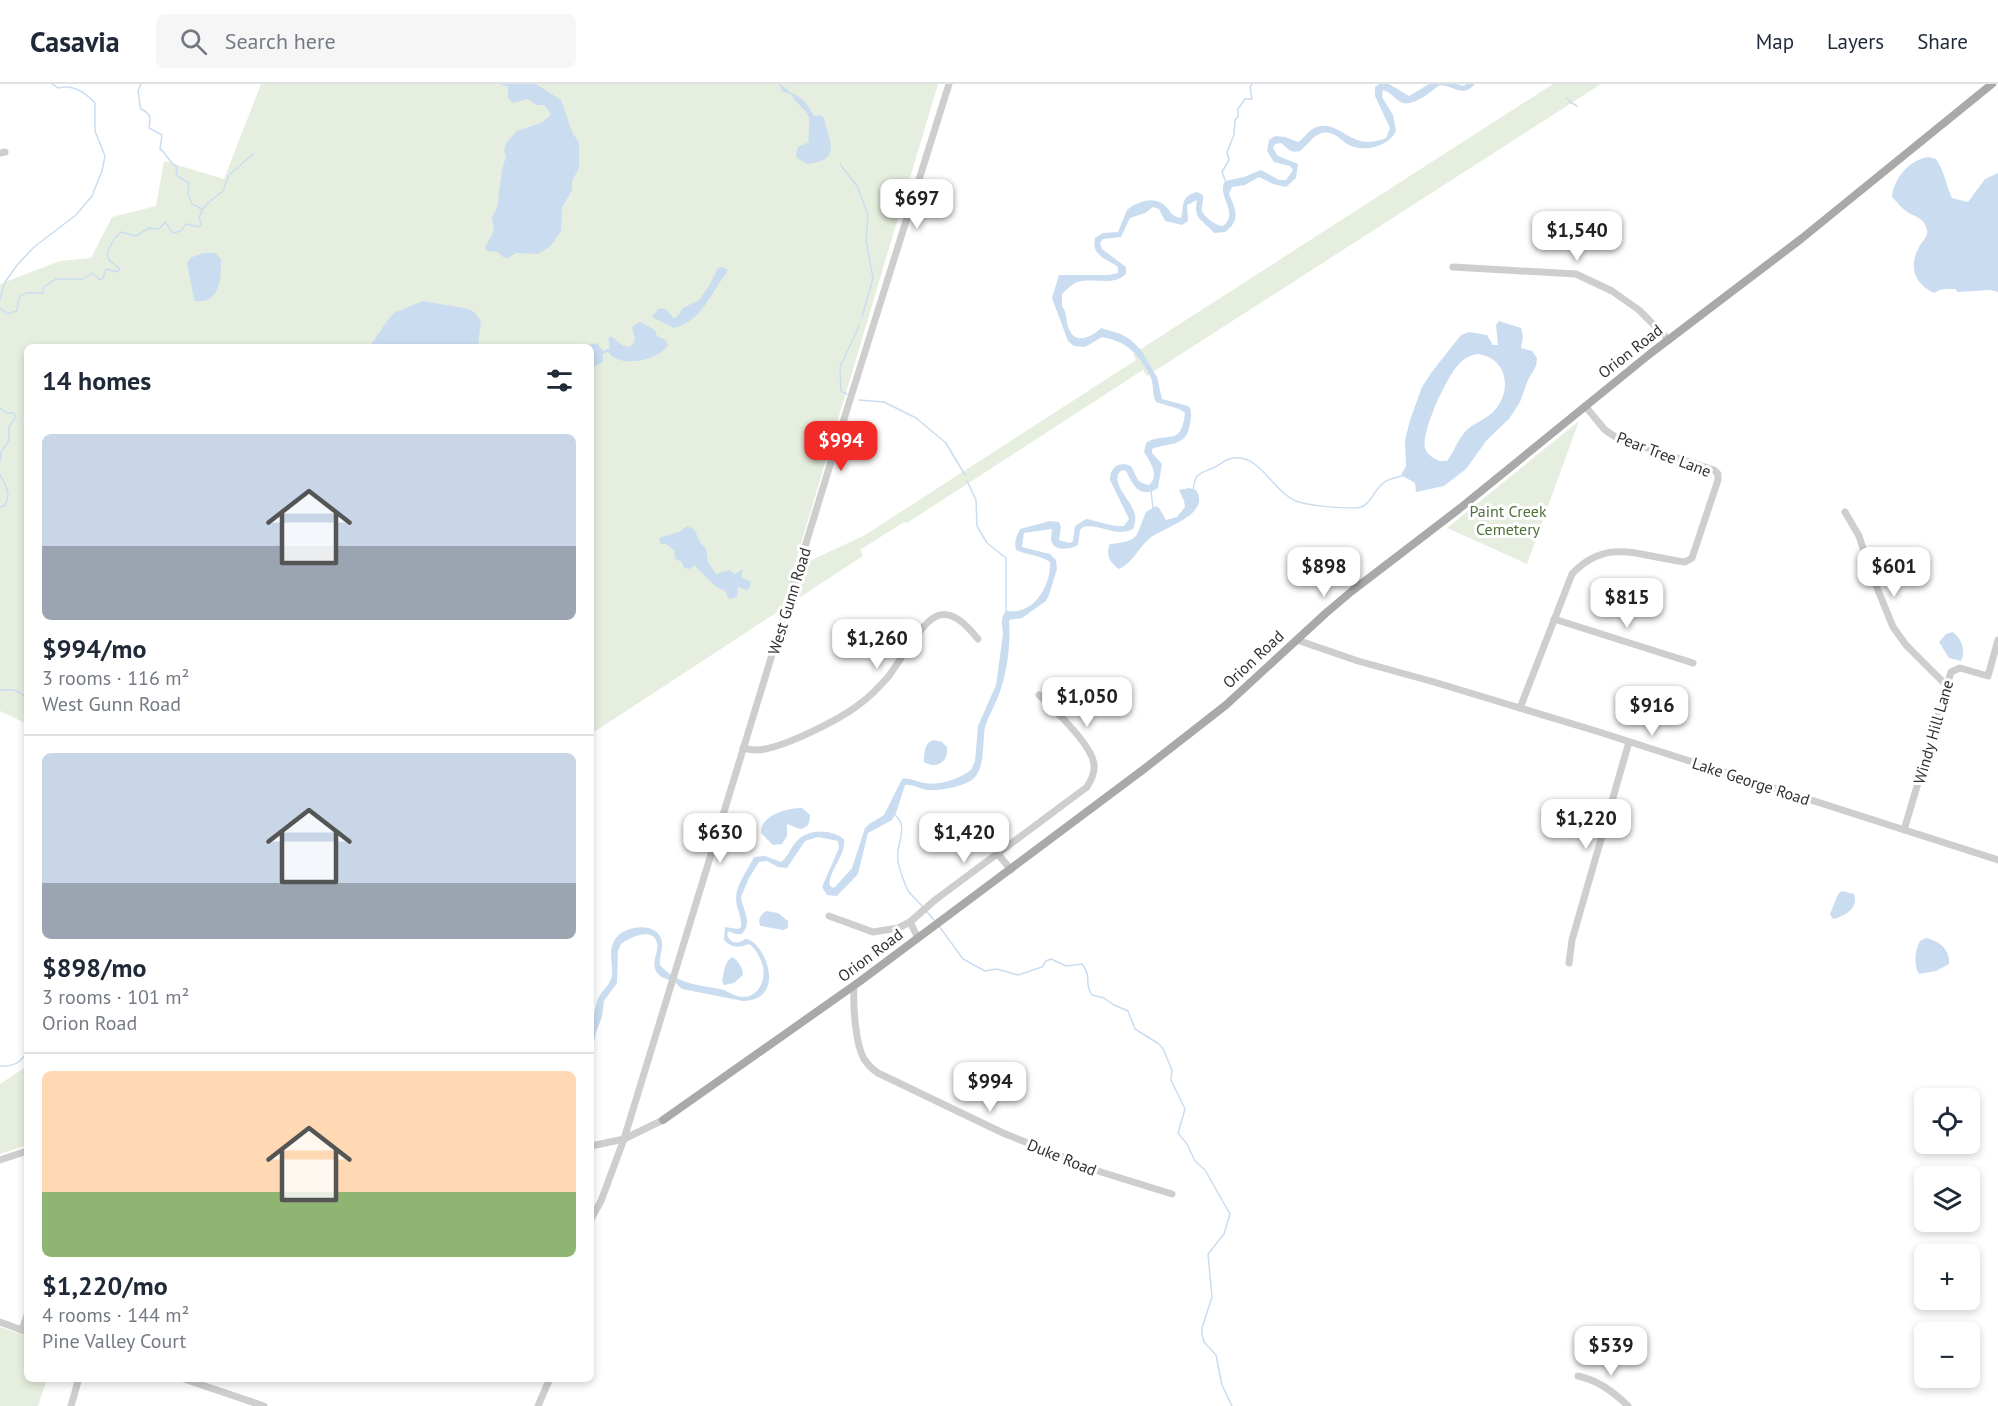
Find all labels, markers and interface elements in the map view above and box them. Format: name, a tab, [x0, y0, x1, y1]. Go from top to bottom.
search box	[156, 14, 576, 68]
text: Casavia	[30, 23, 120, 60]
icon: search	[177, 25, 210, 58]
text: Search here	[225, 27, 336, 55]
text: Map	[1756, 28, 1794, 55]
text: Layers	[1827, 28, 1884, 55]
text: Share	[1917, 28, 1968, 55]
pin: $697	[881, 179, 953, 230]
text: $697	[894, 185, 940, 211]
pin: $1,540	[1528, 211, 1626, 262]
text: $1,540	[1546, 217, 1608, 243]
street label: Orion Road	[1594, 320, 1666, 382]
text: 14 homes	[42, 364, 151, 397]
icon: filters	[543, 364, 576, 397]
pin: $994	[805, 421, 877, 472]
text: $994	[818, 427, 864, 453]
street label: Pear Tree Lane	[1614, 427, 1714, 481]
icon: home	[255, 473, 363, 581]
park label: Paint Creek Cemetery	[1469, 501, 1547, 539]
street label: West Gunn Road	[763, 545, 815, 657]
pin: $898	[1288, 547, 1360, 598]
pin: $601	[1858, 547, 1930, 598]
text: $898	[1301, 553, 1347, 579]
text: $601	[1871, 553, 1917, 579]
pin: $815	[1591, 578, 1663, 629]
text: $815	[1604, 584, 1650, 610]
pin: $1,260	[828, 619, 926, 670]
text: $1,260	[846, 625, 908, 651]
street label: Orion Road	[1218, 626, 1288, 692]
text: $994/mo	[42, 632, 146, 665]
text: 3 rooms · 116 m²	[42, 665, 189, 691]
pin: $1,050	[1038, 677, 1136, 728]
street label: Windy Hill Lane	[1909, 678, 1957, 786]
text: $1,050	[1056, 683, 1118, 709]
pin: $916	[1616, 686, 1688, 737]
text: West Gunn Road	[42, 691, 181, 717]
text: $916	[1629, 692, 1675, 718]
street label: Lake George Road	[1690, 753, 1812, 809]
icon: home	[255, 792, 363, 900]
pin: $1,220	[1537, 799, 1635, 850]
text: $1,220	[1555, 805, 1617, 831]
pin: $630	[684, 813, 756, 864]
pin: $1,420	[915, 813, 1013, 864]
text: $630	[697, 819, 743, 845]
text: $1,420	[933, 819, 995, 845]
street label: Orion Road	[834, 924, 906, 986]
text: $898/mo	[42, 951, 146, 984]
text: 3 rooms · 101 m²	[42, 984, 189, 1010]
text: Orion Road	[42, 1010, 137, 1036]
pin: $994	[954, 1062, 1026, 1113]
text: $994	[967, 1068, 1013, 1094]
map controls	[1914, 1088, 1980, 1388]
button: locate	[1914, 1088, 1980, 1154]
icon: home	[255, 1110, 363, 1218]
street label: Duke Road	[1024, 1134, 1100, 1180]
button: layers	[1914, 1166, 1980, 1232]
button: +	[1914, 1244, 1980, 1310]
text: $1,220/mo	[42, 1269, 168, 1302]
text: 4 rooms · 144 m²	[42, 1302, 189, 1328]
button: −	[1914, 1322, 1980, 1388]
pin: $539	[1575, 1326, 1647, 1377]
text: Pine Valley Court	[42, 1328, 186, 1354]
text: $539	[1588, 1332, 1634, 1358]

